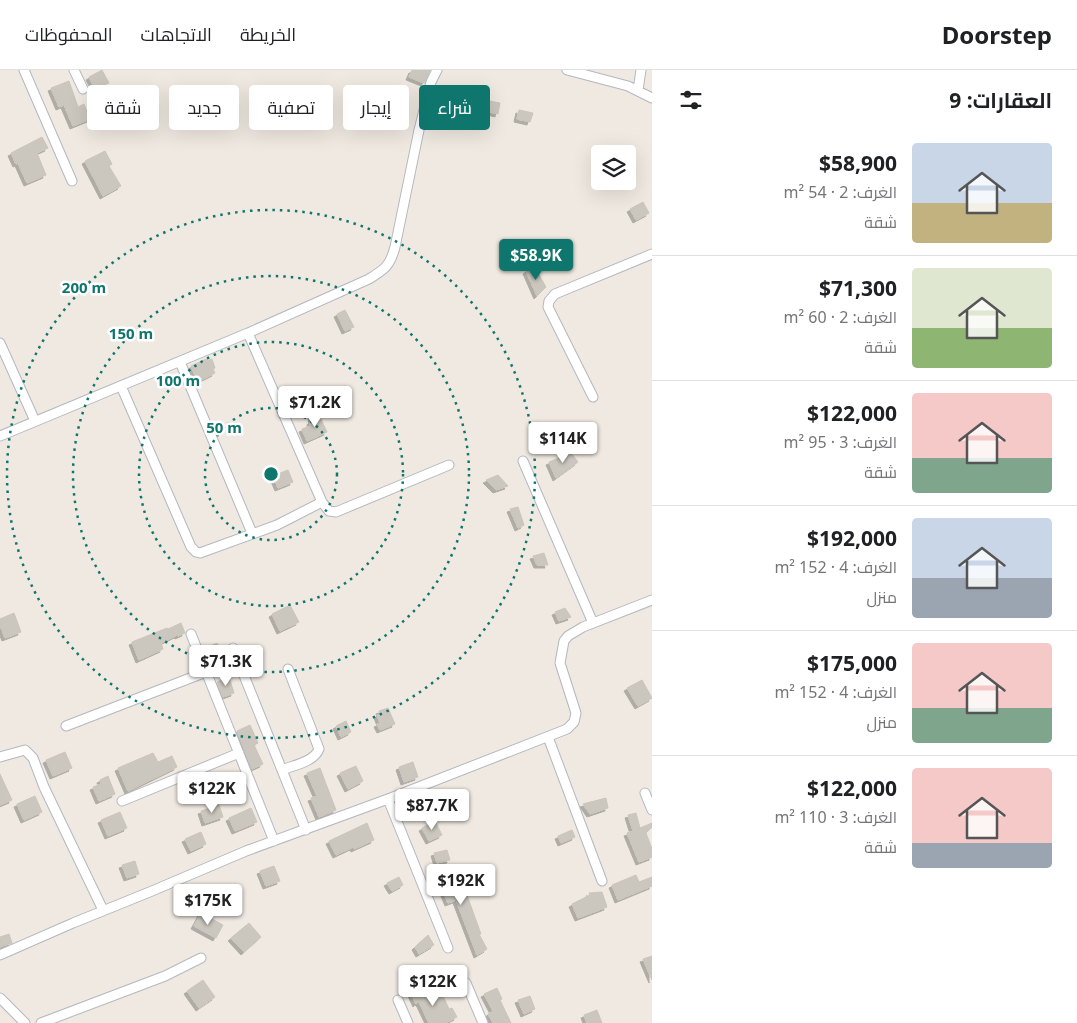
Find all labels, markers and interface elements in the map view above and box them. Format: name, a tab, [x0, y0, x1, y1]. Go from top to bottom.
text: Doorstep	[942, 18, 1052, 51]
text: المحفوظات	[25, 22, 113, 46]
text: الاتجاهات	[141, 22, 212, 46]
text: الخريطة	[240, 22, 296, 46]
chip: شقة	[87, 85, 159, 130]
chip: جديد	[169, 85, 239, 130]
chip: تصفية	[249, 85, 333, 130]
chip: إيجار	[343, 85, 409, 130]
chip: شراء	[419, 85, 490, 130]
icon: filters	[677, 86, 705, 114]
text: العقارات: 9	[949, 86, 1052, 114]
map controls	[591, 145, 636, 190]
button: layers	[591, 145, 636, 190]
text: $58,900	[819, 149, 897, 177]
icon: home	[952, 163, 1012, 223]
text: الغرف: 2 · 54 m²	[784, 181, 897, 203]
text: شقة	[864, 211, 897, 233]
pin: $58.9K	[495, 238, 577, 281]
text: $58.9K	[510, 244, 562, 266]
text: $71,300	[819, 274, 897, 302]
text: 200 m	[62, 277, 106, 297]
icon: home	[952, 288, 1012, 348]
text: الغرف: 2 · 60 m²	[784, 306, 897, 328]
text: 150 m	[109, 323, 153, 343]
text: شقة	[864, 336, 897, 358]
text: 100 m	[156, 370, 200, 390]
pin: $71.2K	[274, 386, 356, 428]
text: $71.2K	[289, 391, 341, 413]
text: $122,000	[807, 399, 897, 427]
icon: home	[952, 413, 1012, 473]
text: 50 m	[206, 417, 242, 437]
pin: $114K	[528, 422, 598, 464]
text: $114K	[539, 427, 587, 449]
text: الغرف: 3 · 95 m²	[784, 431, 897, 453]
text: شقة	[864, 461, 897, 483]
centre of rings	[262, 465, 280, 483]
text: $192,000	[807, 524, 897, 552]
icon: home	[952, 538, 1012, 598]
text: الغرف: 4 · 152 m²	[774, 556, 897, 578]
text: منزل	[867, 586, 897, 608]
pin: $71.3K	[185, 644, 267, 687]
text: $175,000	[807, 649, 897, 677]
text: $71.3K	[200, 650, 252, 672]
icon: home	[952, 663, 1012, 723]
text: الغرف: 4 · 152 m²	[774, 681, 897, 703]
text: منزل	[867, 711, 897, 733]
pin: $122K	[177, 772, 247, 814]
text: $122,000	[807, 774, 897, 802]
text: $122K	[188, 777, 236, 799]
pin: $87.7K	[391, 788, 473, 831]
icon: home	[952, 788, 1012, 848]
text: $87.7K	[406, 794, 458, 816]
text: الغرف: 3 · 110 m²	[774, 806, 897, 828]
text: شقة	[864, 836, 897, 858]
pin: $192K	[426, 864, 496, 906]
text: $192K	[437, 869, 485, 891]
pin: $175K	[173, 884, 243, 926]
text: $175K	[184, 889, 232, 911]
pin: $122K	[398, 964, 468, 1007]
text: $122K	[409, 970, 457, 992]

